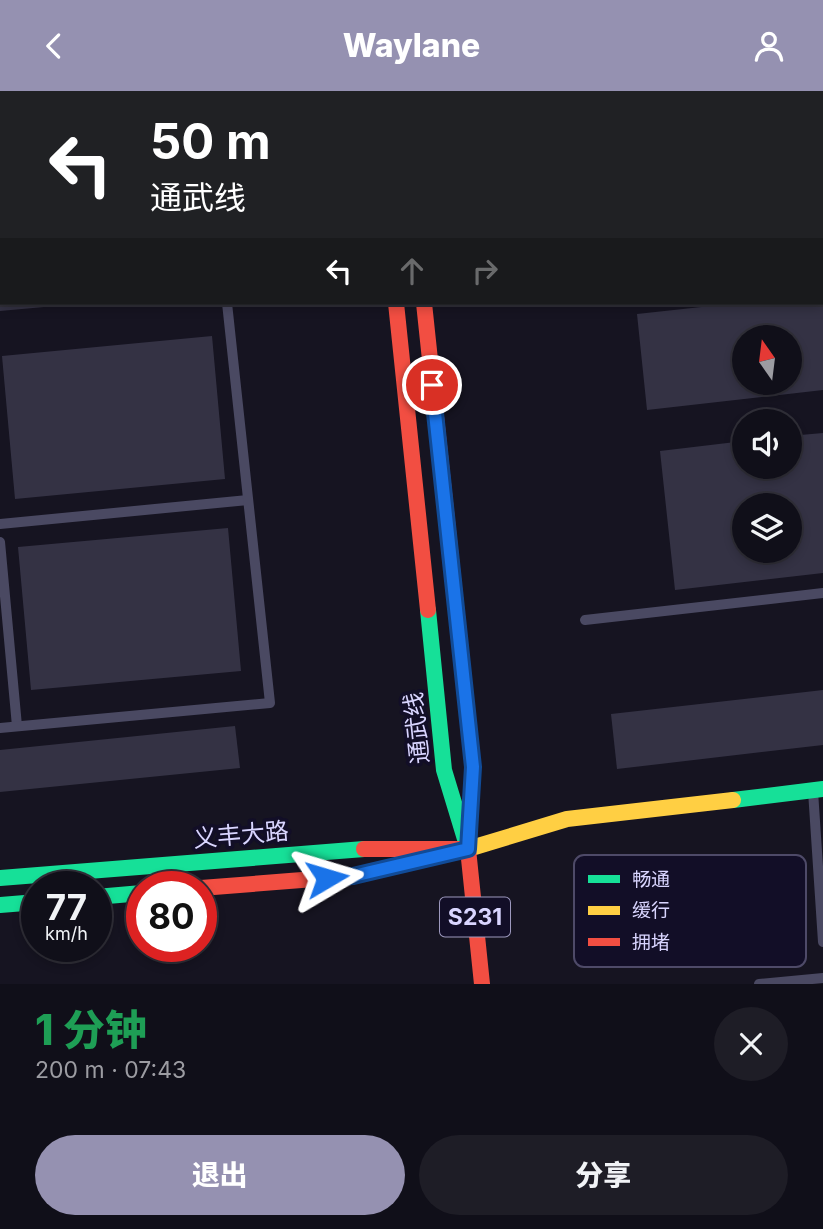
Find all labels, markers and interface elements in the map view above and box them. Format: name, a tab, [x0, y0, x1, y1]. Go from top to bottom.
text: Waylane	[343, 26, 480, 65]
icon: back	[35, 27, 73, 65]
icon: person	[750, 27, 788, 65]
text: 50 m	[150, 112, 271, 171]
icon: left	[35, 119, 126, 210]
text: 通武线	[150, 178, 246, 217]
icon: left	[320, 252, 358, 290]
icon: ahead	[393, 252, 431, 290]
icon: right	[466, 252, 504, 290]
north arrow	[732, 325, 802, 395]
map controls	[732, 325, 802, 563]
pin	[402, 355, 462, 415]
icon: arrive	[413, 366, 451, 404]
button: sound	[732, 409, 802, 479]
button: layers	[732, 493, 802, 563]
street label: 通武线	[398, 691, 435, 765]
street label: 义丰大路	[192, 816, 290, 853]
position arrow	[290, 841, 364, 915]
legend	[574, 855, 806, 967]
text: 畅通	[632, 868, 670, 891]
speed limit sign: 80	[126, 871, 217, 962]
text: 77	[46, 886, 87, 928]
road number: S231	[440, 897, 510, 937]
text: 缓行	[632, 899, 670, 922]
text: km/h	[45, 923, 88, 944]
text: 拥堵	[632, 931, 670, 954]
text: 1 分钟	[35, 1004, 147, 1055]
button: close	[714, 1007, 788, 1081]
text: 200 m · 07:43	[35, 1056, 186, 1084]
button: 退出	[35, 1135, 405, 1215]
button: 分享	[419, 1135, 788, 1215]

